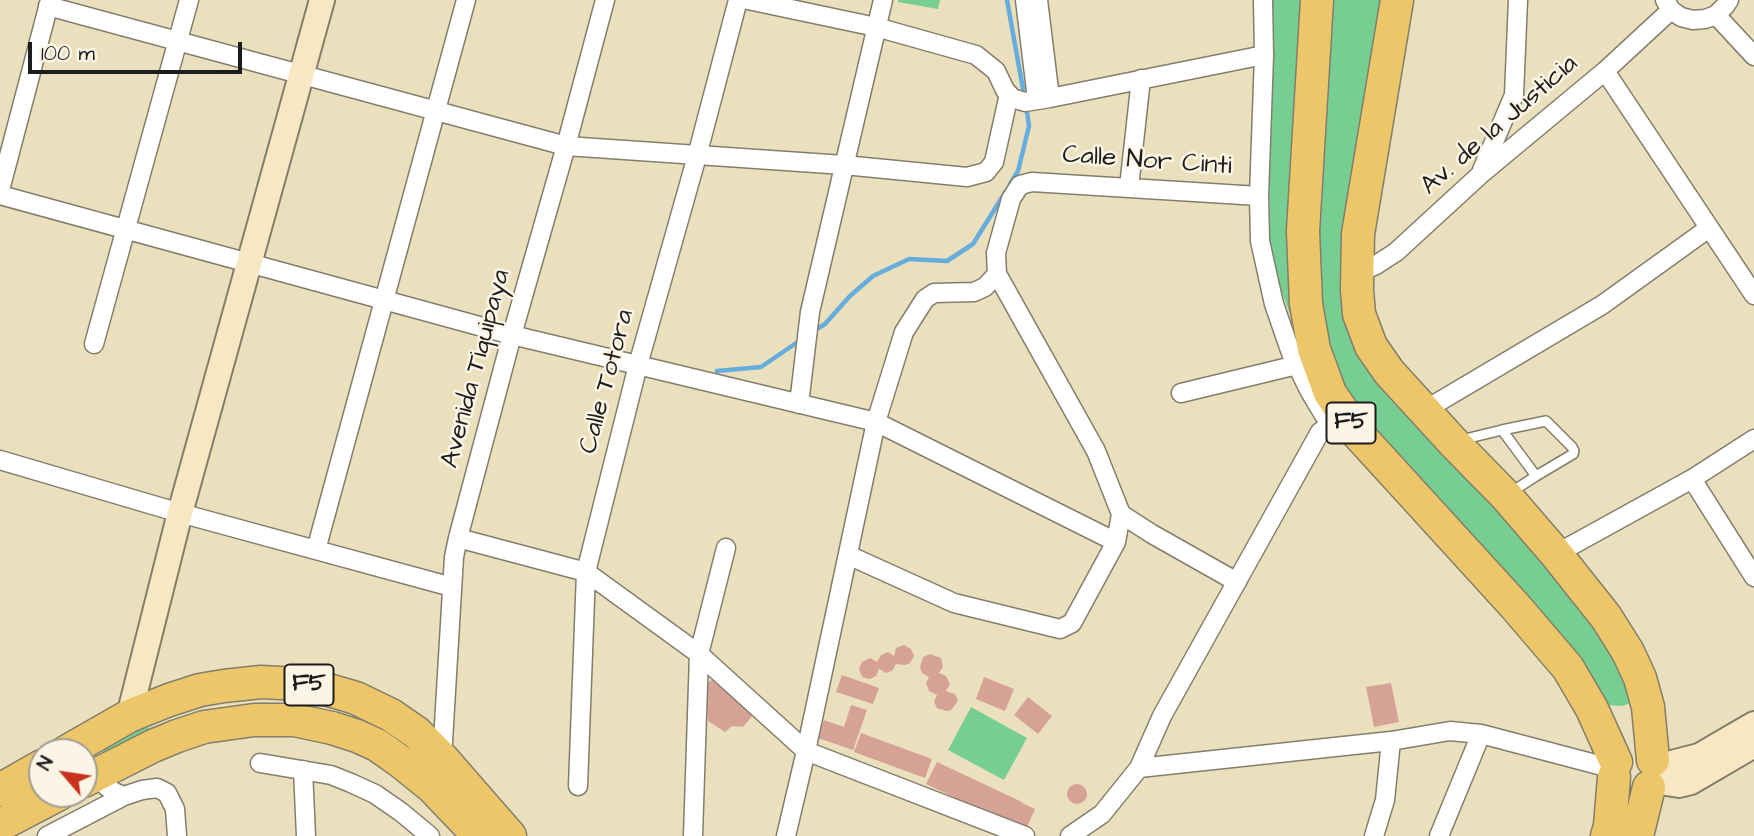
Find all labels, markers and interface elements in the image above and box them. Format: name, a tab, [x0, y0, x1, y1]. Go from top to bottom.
scale bar	[32, 28, 245, 72]
text: 100 m	[41, 39, 95, 68]
street label: Av. de la Justicia	[1415, 49, 1585, 203]
street label: Calle Nor Cinti	[1061, 141, 1233, 183]
street label: Avenida Tiquipaya	[436, 266, 518, 472]
street label: Calle Totora	[574, 307, 642, 457]
road number: F5	[1326, 402, 1376, 444]
road number: F5	[284, 664, 334, 706]
north arrow	[28, 738, 98, 808]
text: N	[31, 752, 61, 775]

